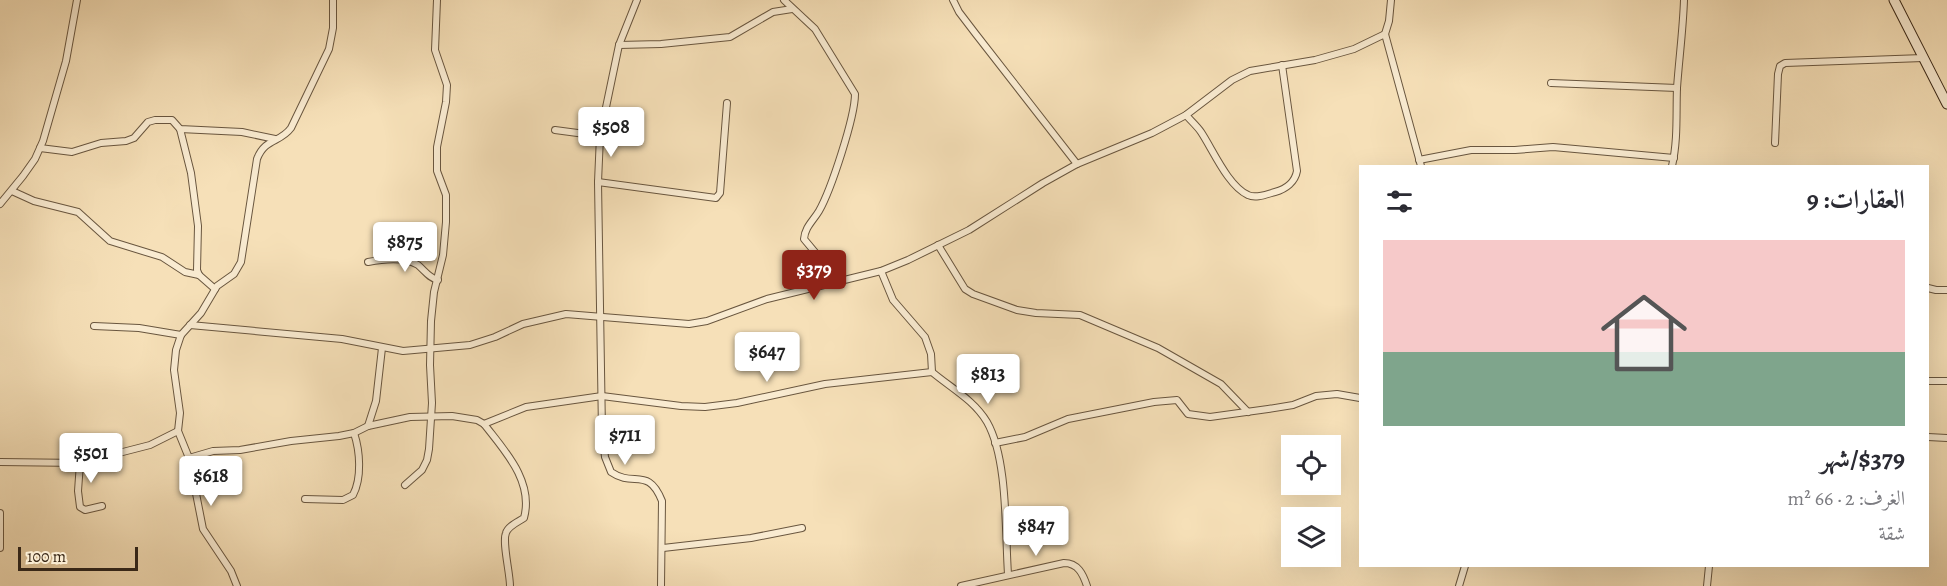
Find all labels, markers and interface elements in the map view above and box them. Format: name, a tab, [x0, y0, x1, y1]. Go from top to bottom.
pin: $508	[575, 107, 647, 158]
text: $508	[592, 113, 630, 140]
text: العقارات: 9	[1807, 182, 1905, 217]
icon: filters	[1383, 185, 1416, 218]
pin: $875	[369, 222, 441, 273]
text: $875	[387, 228, 423, 255]
pin: $379	[778, 250, 850, 301]
text: $379	[796, 256, 832, 283]
icon: home	[1590, 279, 1698, 387]
pin: $647	[731, 332, 803, 383]
text: $647	[749, 338, 785, 365]
pin: $813	[952, 354, 1024, 405]
text: $813	[971, 360, 1005, 387]
pin: $711	[589, 415, 661, 466]
text: $711	[609, 421, 641, 448]
pin: $501	[55, 433, 127, 484]
map controls	[1281, 435, 1341, 567]
button: locate	[1281, 435, 1341, 495]
text: $501	[73, 439, 109, 466]
text: $379/شهر	[1820, 441, 1905, 476]
pin: $618	[175, 456, 247, 507]
text: $618	[193, 462, 229, 489]
text: الغرف: 2 · 66 m²	[1788, 485, 1905, 512]
pin: $847	[1000, 506, 1072, 557]
button: layers	[1281, 507, 1341, 567]
text: $847	[1018, 512, 1054, 539]
text: شقة	[1879, 520, 1905, 547]
scale bar	[18, 544, 138, 572]
text: 100 m	[27, 546, 66, 568]

